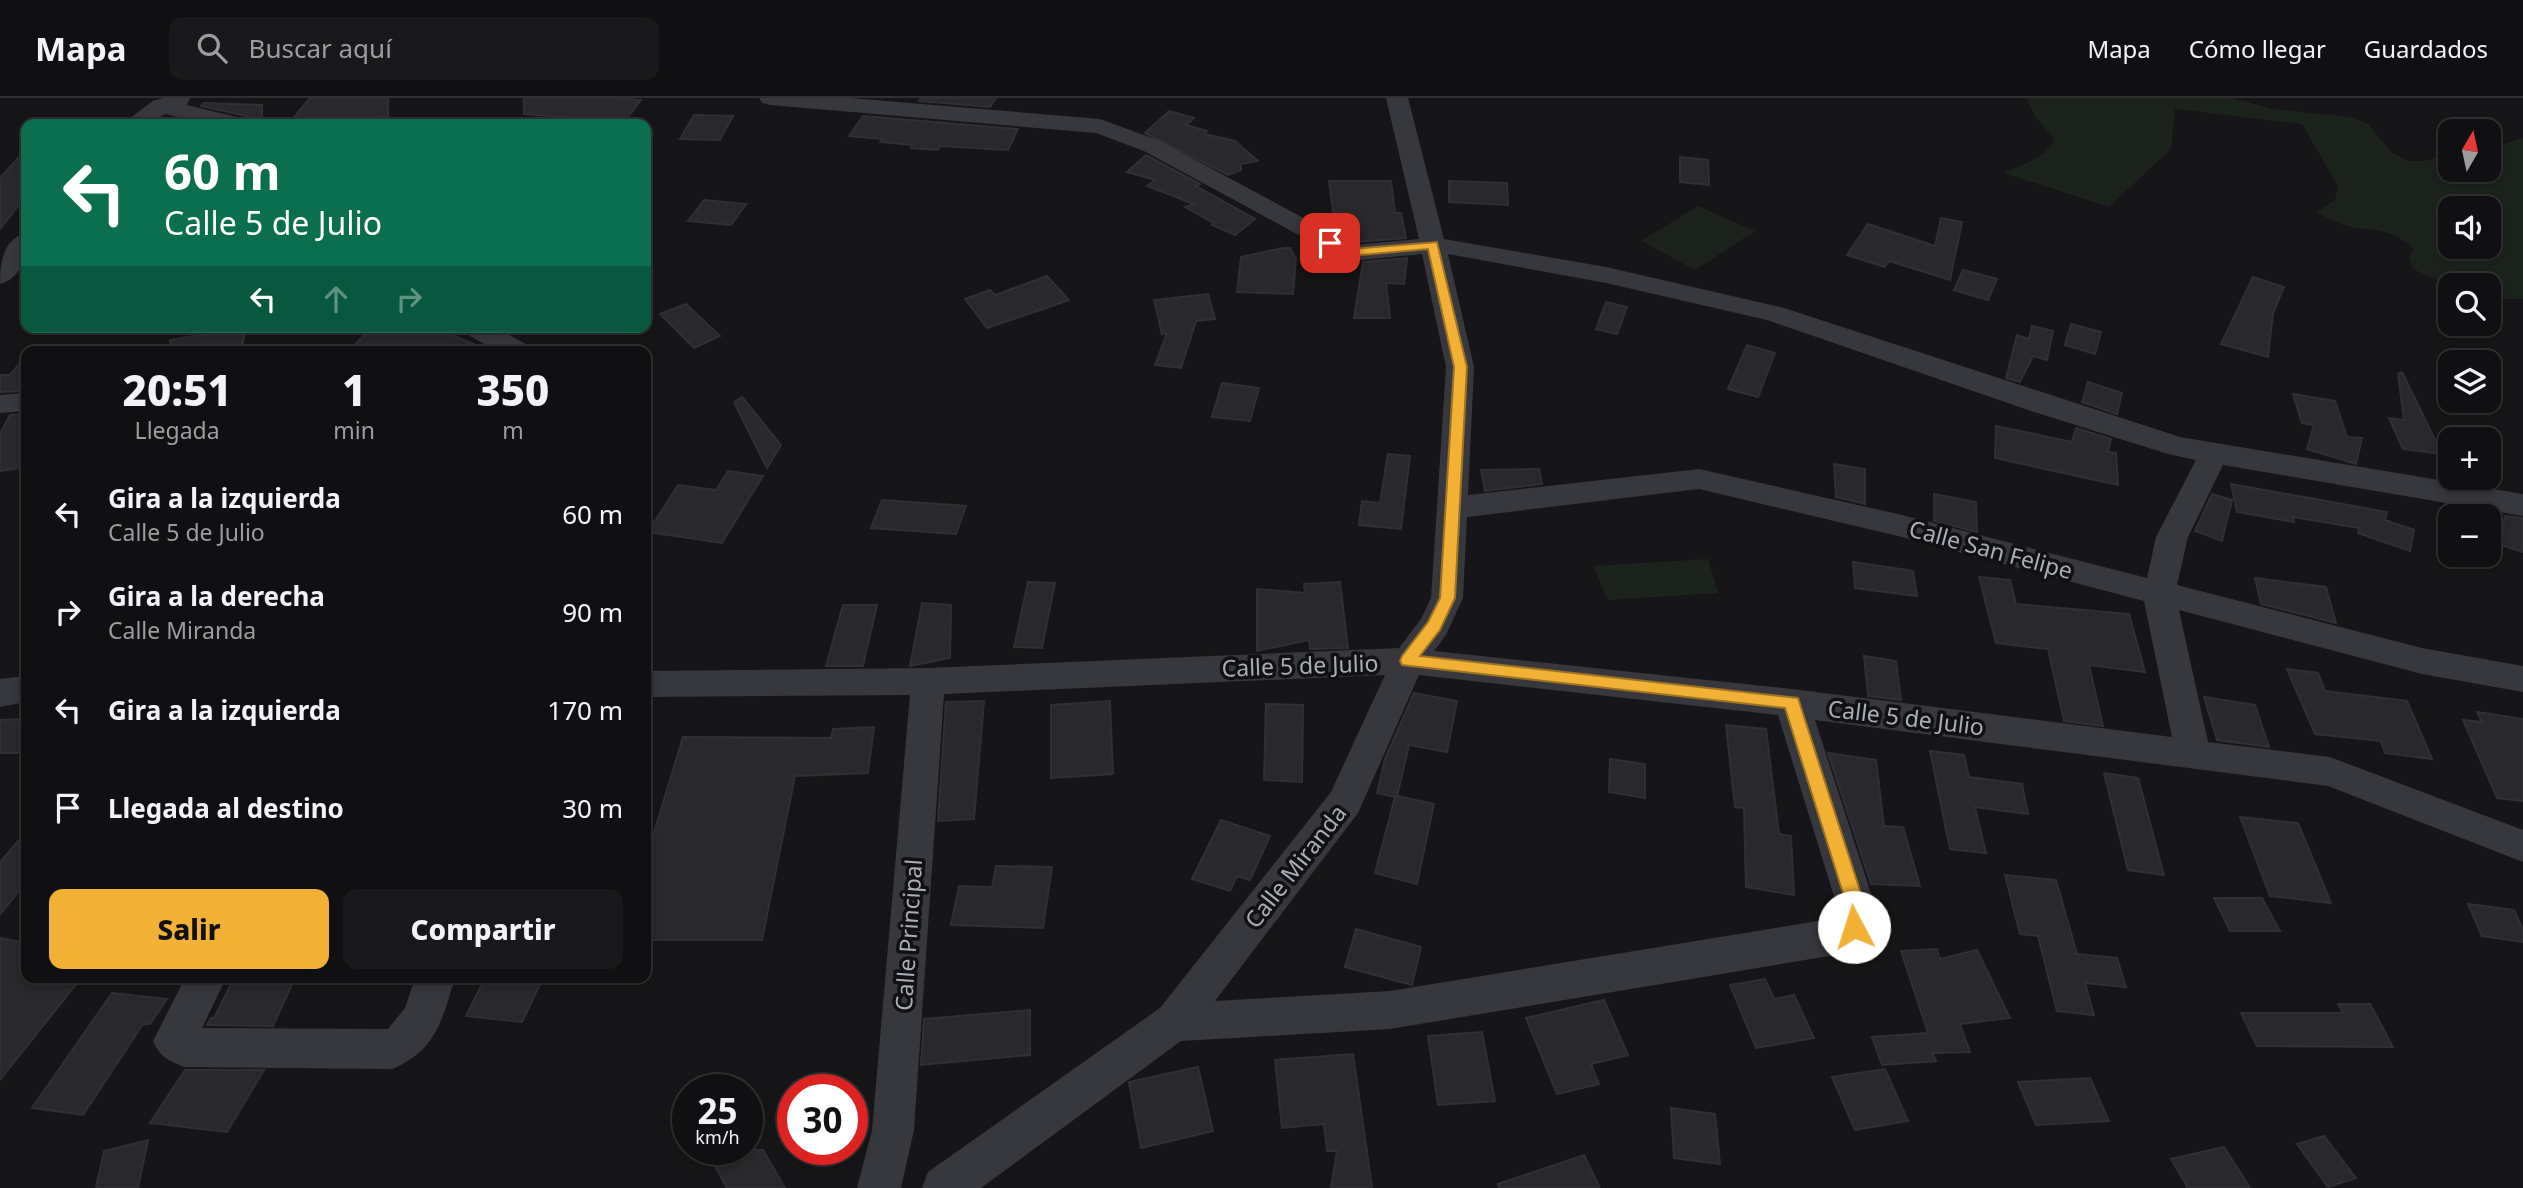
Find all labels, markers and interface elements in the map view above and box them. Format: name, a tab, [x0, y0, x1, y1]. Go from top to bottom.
search box	[169, 17, 659, 80]
text: Mapa	[35, 26, 127, 71]
icon: search	[193, 29, 231, 67]
text: Buscar aquí	[249, 30, 392, 66]
text: Mapa	[2087, 32, 2151, 65]
text: Cómo llegar	[2189, 32, 2326, 65]
text: Guardados	[2364, 32, 2488, 65]
north arrow	[2438, 119, 2501, 182]
map controls	[2438, 119, 2501, 567]
text: 60 m	[164, 138, 281, 204]
icon: left	[49, 147, 140, 238]
button: sound	[2438, 196, 2501, 259]
text: Calle 5 de Julio	[164, 201, 382, 244]
pin	[1300, 213, 1360, 273]
icon: arrive	[1311, 224, 1349, 262]
button: search	[2438, 273, 2501, 336]
icon: left	[244, 280, 282, 318]
icon: ahead	[317, 280, 355, 318]
icon: right	[390, 280, 428, 318]
button: layers	[2438, 350, 2501, 413]
text: 20:51	[123, 361, 232, 418]
text: 1	[342, 361, 366, 418]
text: 350	[477, 361, 549, 418]
text: Llegada	[135, 414, 220, 446]
text: min	[333, 414, 375, 446]
text: m	[502, 414, 524, 446]
button: +	[2438, 427, 2501, 490]
text: Gira a la izquierda	[108, 480, 341, 516]
icon: left	[49, 495, 87, 533]
text: 60 m	[562, 496, 623, 532]
button: −	[2438, 504, 2501, 567]
street label: Calle San Felipe	[1906, 512, 2076, 586]
text: Calle 5 de Julio	[108, 516, 265, 548]
text: Gira a la derecha	[108, 578, 325, 614]
icon: right	[49, 593, 87, 631]
text: 90 m	[562, 594, 623, 630]
text: Calle Miranda	[108, 614, 256, 646]
street label: Calle 5 de Julio	[1221, 646, 1379, 684]
icon: left	[49, 691, 87, 729]
text: Gira a la izquierda	[108, 692, 341, 728]
text: 170 m	[547, 692, 623, 728]
street label: Calle 5 de Julio	[1826, 692, 1986, 742]
icon: arrive	[49, 789, 87, 827]
text: Llegada al destino	[108, 790, 344, 826]
text: 30 m	[562, 790, 623, 826]
street label: Calle Miranda	[1237, 798, 1353, 934]
street label: Calle Principal	[887, 858, 929, 1012]
button: Salir	[49, 889, 329, 969]
button: Compartir	[343, 889, 623, 969]
position arrow	[1817, 890, 1891, 964]
speed limit sign: 30	[777, 1074, 868, 1165]
text: 25	[697, 1087, 738, 1134]
text: km/h	[695, 1125, 740, 1149]

